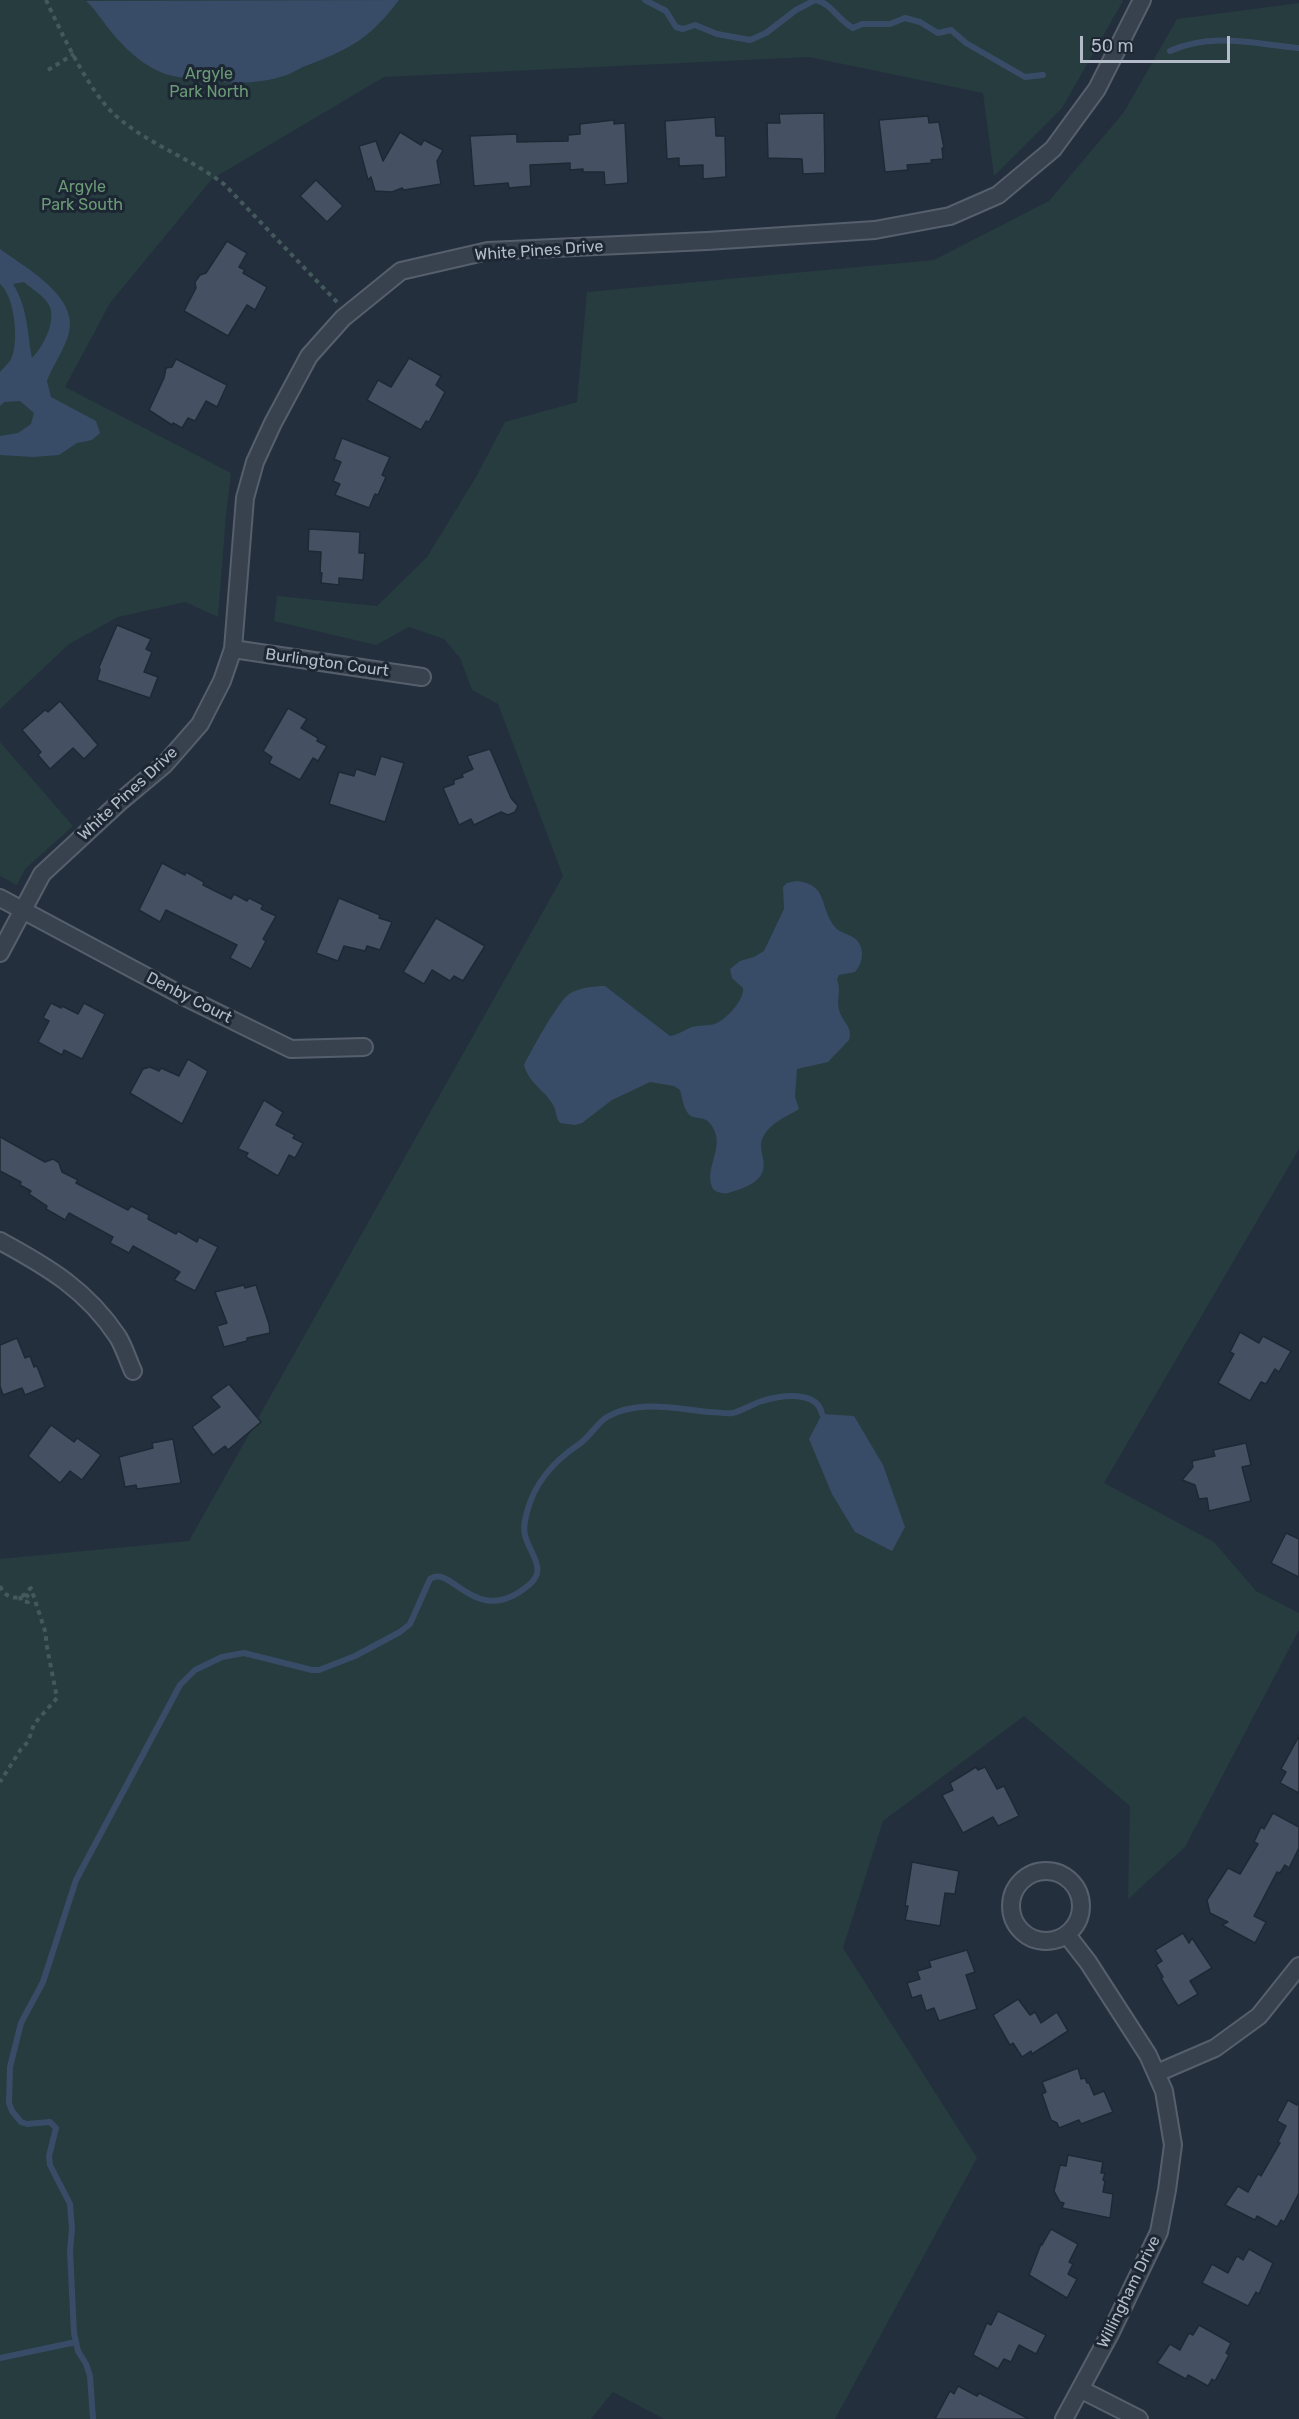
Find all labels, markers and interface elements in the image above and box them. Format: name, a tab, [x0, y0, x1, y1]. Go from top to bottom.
scale bar	[1083, 24, 1233, 62]
text: 50 m	[1091, 35, 1134, 57]
park label: Argyle Park North	[169, 64, 249, 102]
park label: Argyle Park South	[41, 177, 123, 215]
street label: White Pines Drive	[474, 237, 604, 265]
street label: Burlington Court	[264, 645, 390, 681]
street label: White Pines Drive	[74, 743, 182, 845]
street label: Denby Court	[143, 968, 235, 1028]
street label: Willingham Drive	[1093, 2233, 1165, 2351]

